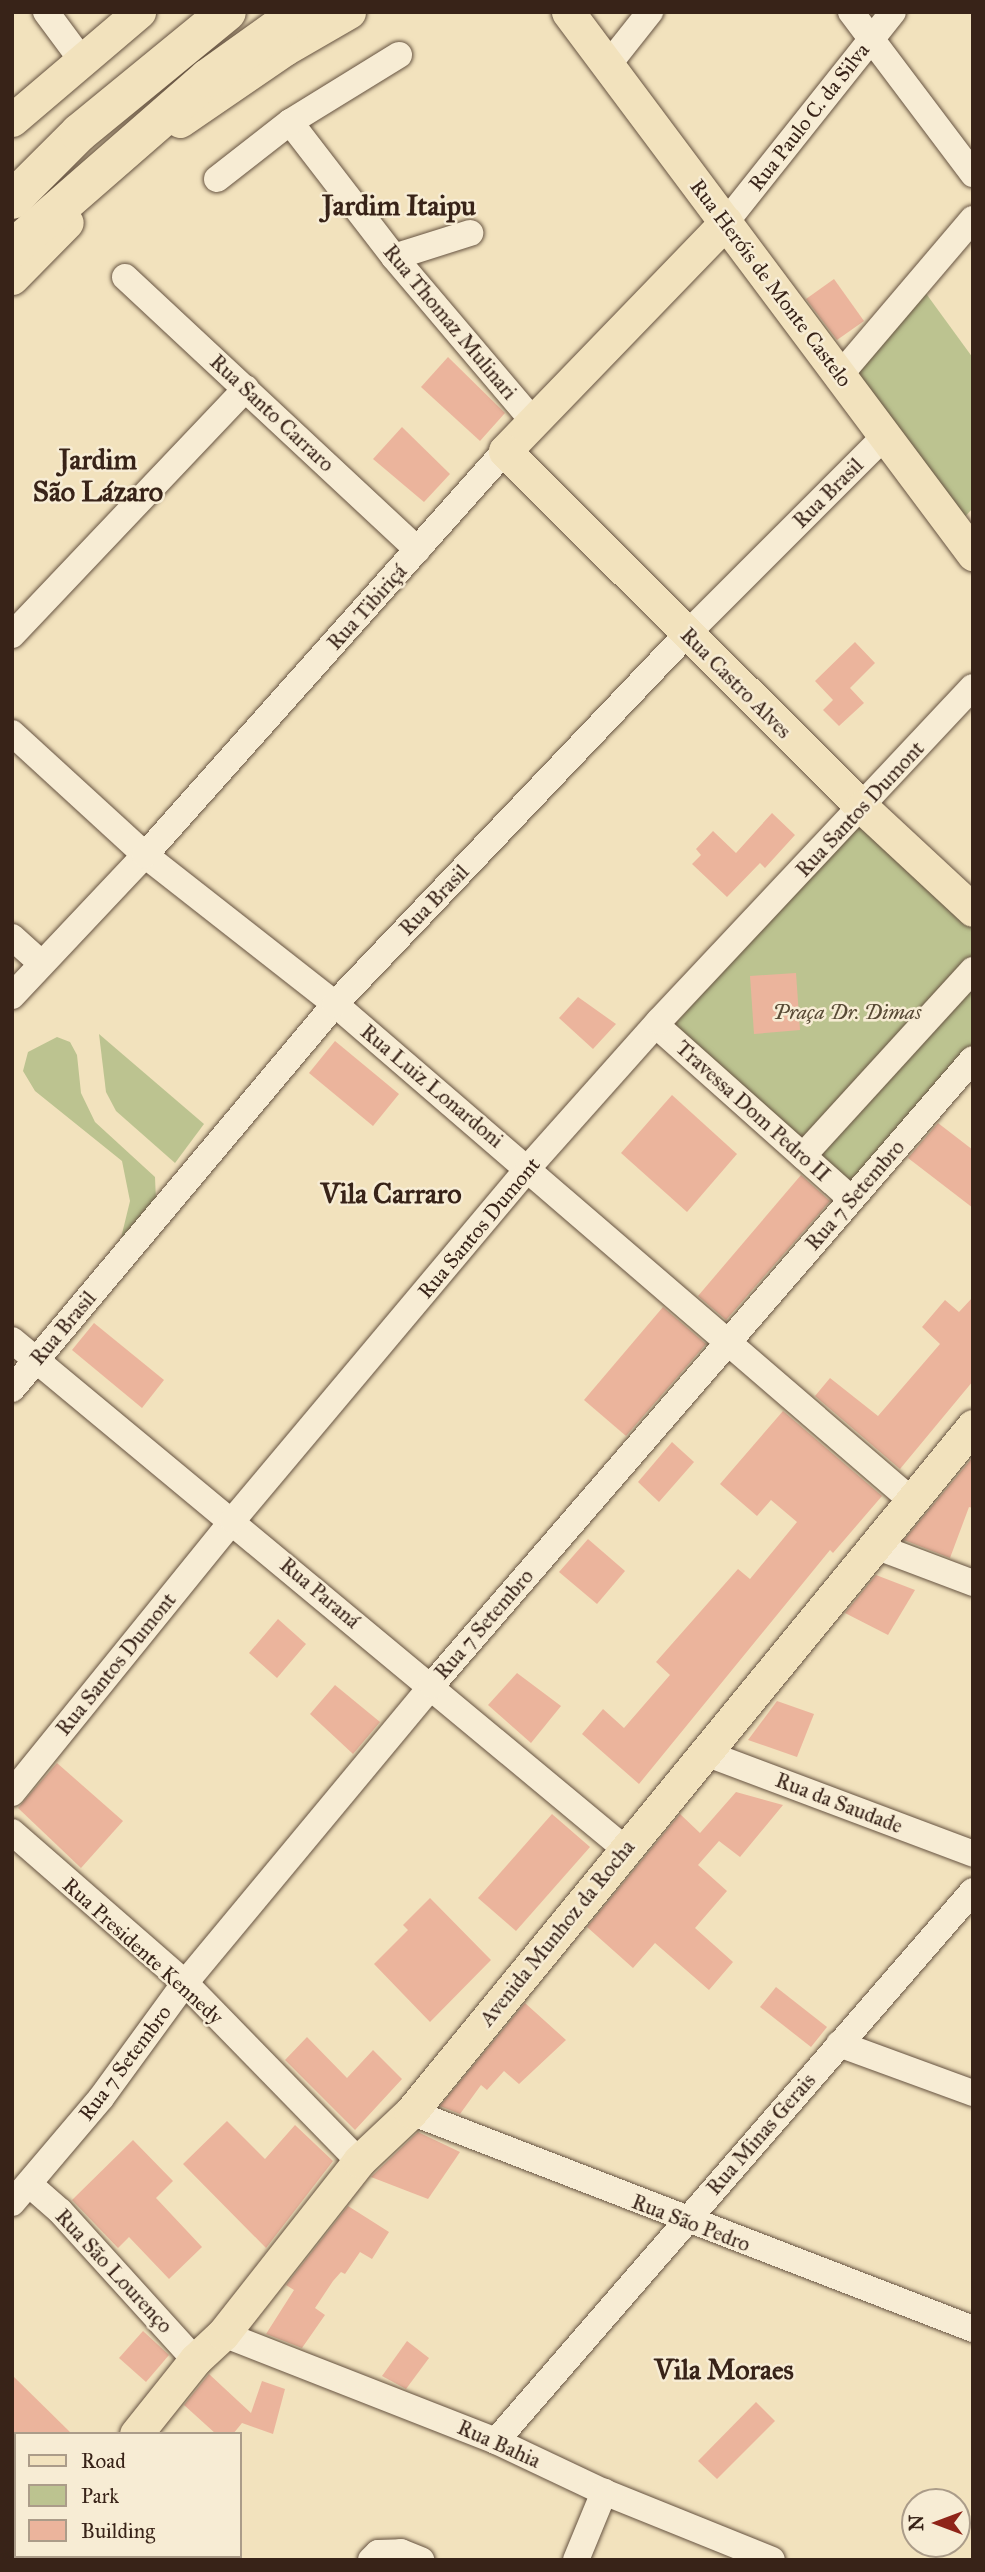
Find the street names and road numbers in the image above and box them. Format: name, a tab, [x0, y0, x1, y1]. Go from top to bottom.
street label: Rua Paulo C. da Silva	[743, 38, 875, 196]
street label: Rua Heróis de Monte Castelo	[685, 174, 857, 392]
street label: Rua Thomaz Mulinari	[378, 239, 522, 405]
street label: Rua Santo Carraro	[205, 349, 339, 477]
street label: Rua Brasil	[788, 453, 868, 533]
street label: Rua Tibiriçá	[322, 559, 412, 655]
street label: Rua Castro Alves	[675, 622, 797, 744]
street label: Rua Santos Dumont	[791, 736, 929, 882]
street label: Rua Brasil	[394, 859, 474, 941]
street label: Rua Luiz Lonardoni	[356, 1019, 508, 1153]
street label: Travessa Dom Pedro II	[671, 1035, 835, 1187]
street label: Rua 7 Setembro	[800, 1135, 910, 1255]
street label: Rua Santos Dumont	[413, 1152, 545, 1304]
street label: Rua Brasil	[25, 1286, 101, 1370]
street label: Rua Paraná	[275, 1552, 365, 1634]
street label: Rua 7 Setembro	[429, 1564, 539, 1684]
street label: Rua Santos Dumont	[51, 1587, 181, 1741]
street label: Rua da Saudade	[772, 1767, 906, 1839]
street label: Avenida Munhoz da Rocha	[474, 1835, 640, 2031]
street label: Rua Presidente Kennedy	[58, 1872, 228, 2030]
street label: Rua 7 Setembro	[73, 2000, 177, 2126]
street label: Rua Minas Gerais	[701, 2068, 821, 2200]
street label: Rua São Pedro	[628, 2189, 754, 2257]
street label: Rua São Lourenço	[50, 2204, 178, 2338]
street label: Rua Bahia	[454, 2415, 544, 2473]

